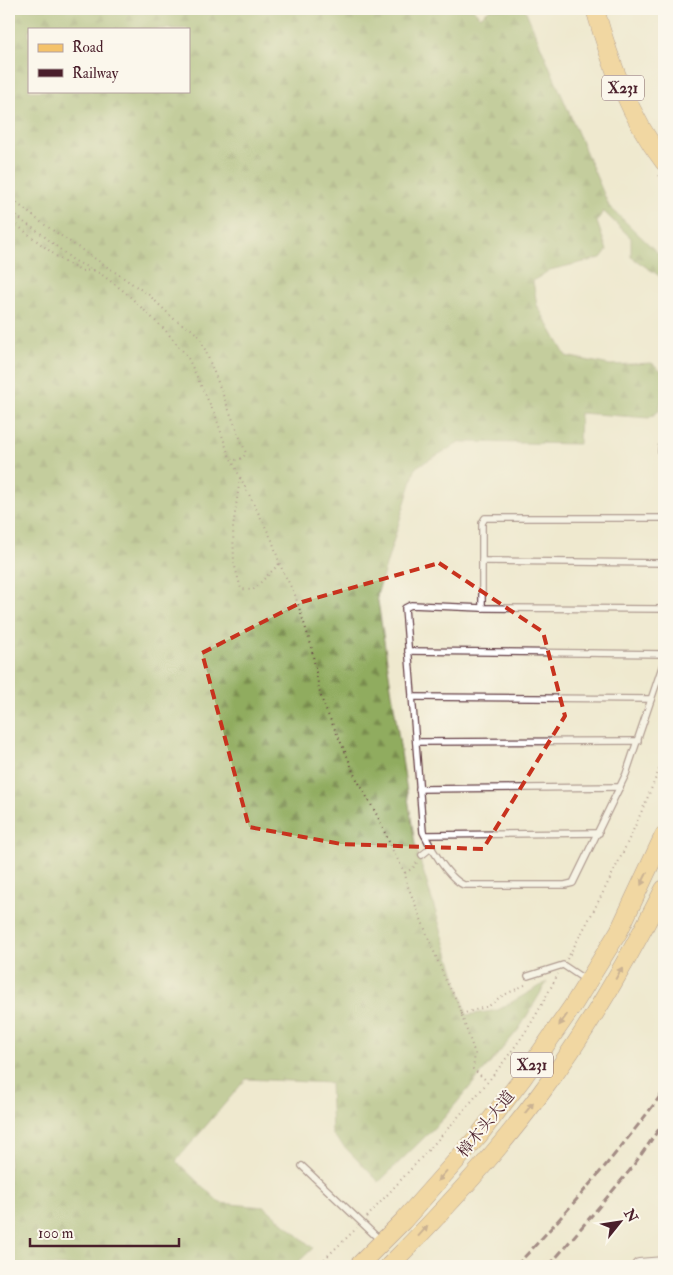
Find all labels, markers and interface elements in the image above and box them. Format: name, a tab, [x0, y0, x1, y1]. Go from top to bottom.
legend	[28, 28, 190, 92]
text: Road	[72, 38, 104, 57]
text: Railway	[72, 64, 119, 83]
road number: X231	[602, 76, 644, 100]
one-way arrow	[640, 872, 648, 886]
one-way arrow	[615, 966, 623, 980]
one-way arrow	[558, 1013, 568, 1026]
road number: X231	[511, 1052, 553, 1078]
street label: 樟木头大道	[453, 1087, 519, 1161]
one-way arrow	[524, 1102, 535, 1115]
one-way arrow	[437, 1169, 448, 1182]
north arrow	[596, 1198, 646, 1248]
text: N	[620, 1205, 642, 1226]
scale bar	[30, 1215, 179, 1247]
text: 100 m	[38, 1224, 74, 1243]
one-way arrow	[417, 1226, 429, 1238]

